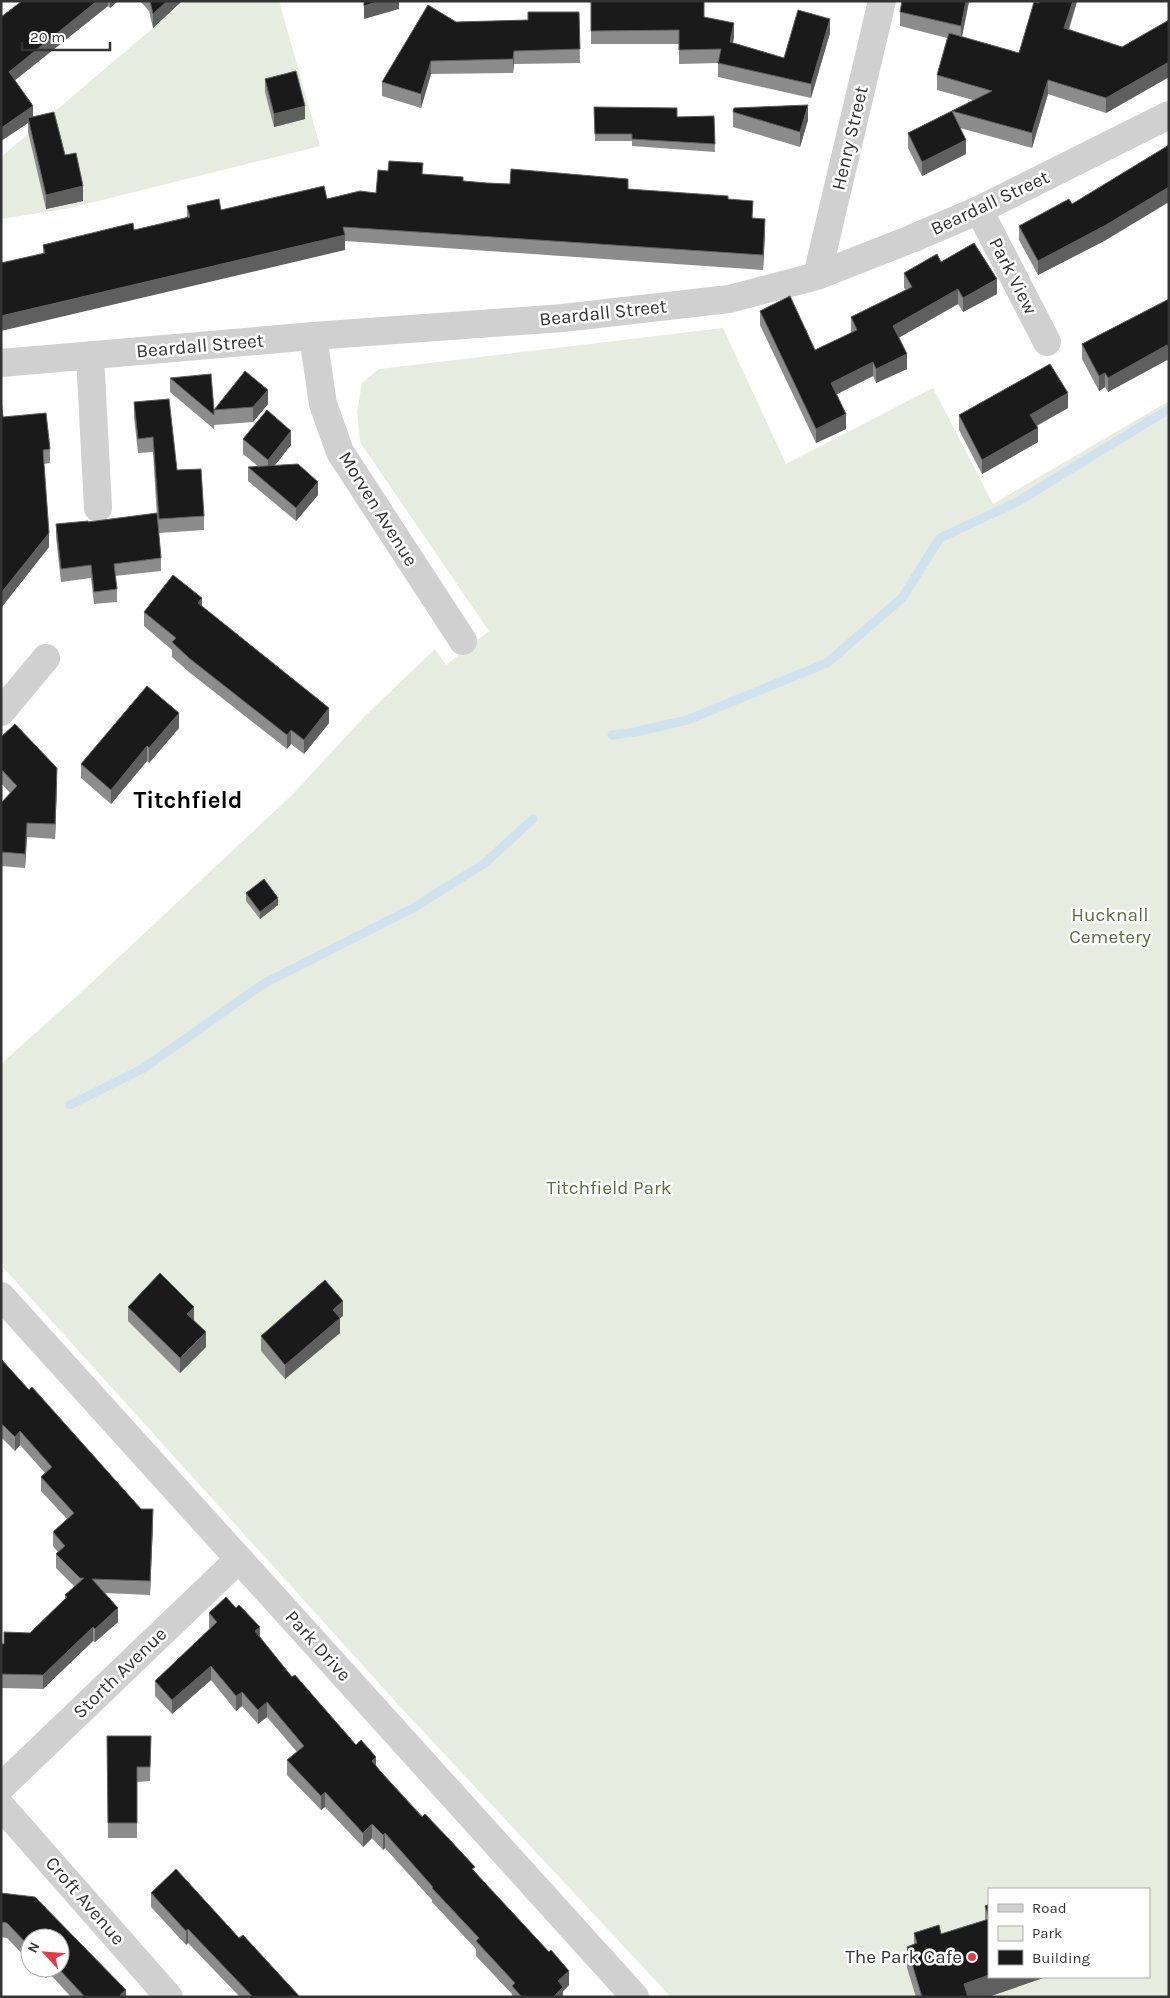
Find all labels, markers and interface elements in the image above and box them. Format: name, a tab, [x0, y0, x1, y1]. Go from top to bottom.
scale bar	[22, 20, 110, 52]
text: 20 m	[30, 28, 65, 46]
street label: Henry Street	[827, 84, 873, 192]
street label: Beardall Street	[927, 166, 1053, 240]
street label: Park View	[984, 234, 1042, 318]
street label: Beardall Street	[538, 295, 668, 331]
street label: Beardall Street	[135, 329, 265, 363]
street label: Morven Avenue	[334, 448, 422, 570]
district label: Titchfield	[133, 786, 243, 814]
park label: Hucknall Cemetery	[1069, 904, 1151, 948]
park label: Titchfield Park	[546, 1177, 672, 1199]
street label: Park Drive	[281, 1606, 355, 1686]
street label: Storth Avenue	[69, 1623, 171, 1723]
street label: Croft Avenue	[41, 1852, 129, 1950]
legend	[988, 1888, 1150, 1978]
text: Road	[1032, 1899, 1067, 1917]
text: Park	[1032, 1924, 1062, 1942]
north arrow	[20, 1928, 70, 1978]
text: N	[24, 1939, 44, 1956]
place label: The Park Cafe	[845, 1946, 962, 1968]
text: Building	[1032, 1949, 1090, 1967]
marker: The Park Cafe	[966, 1951, 978, 1963]

